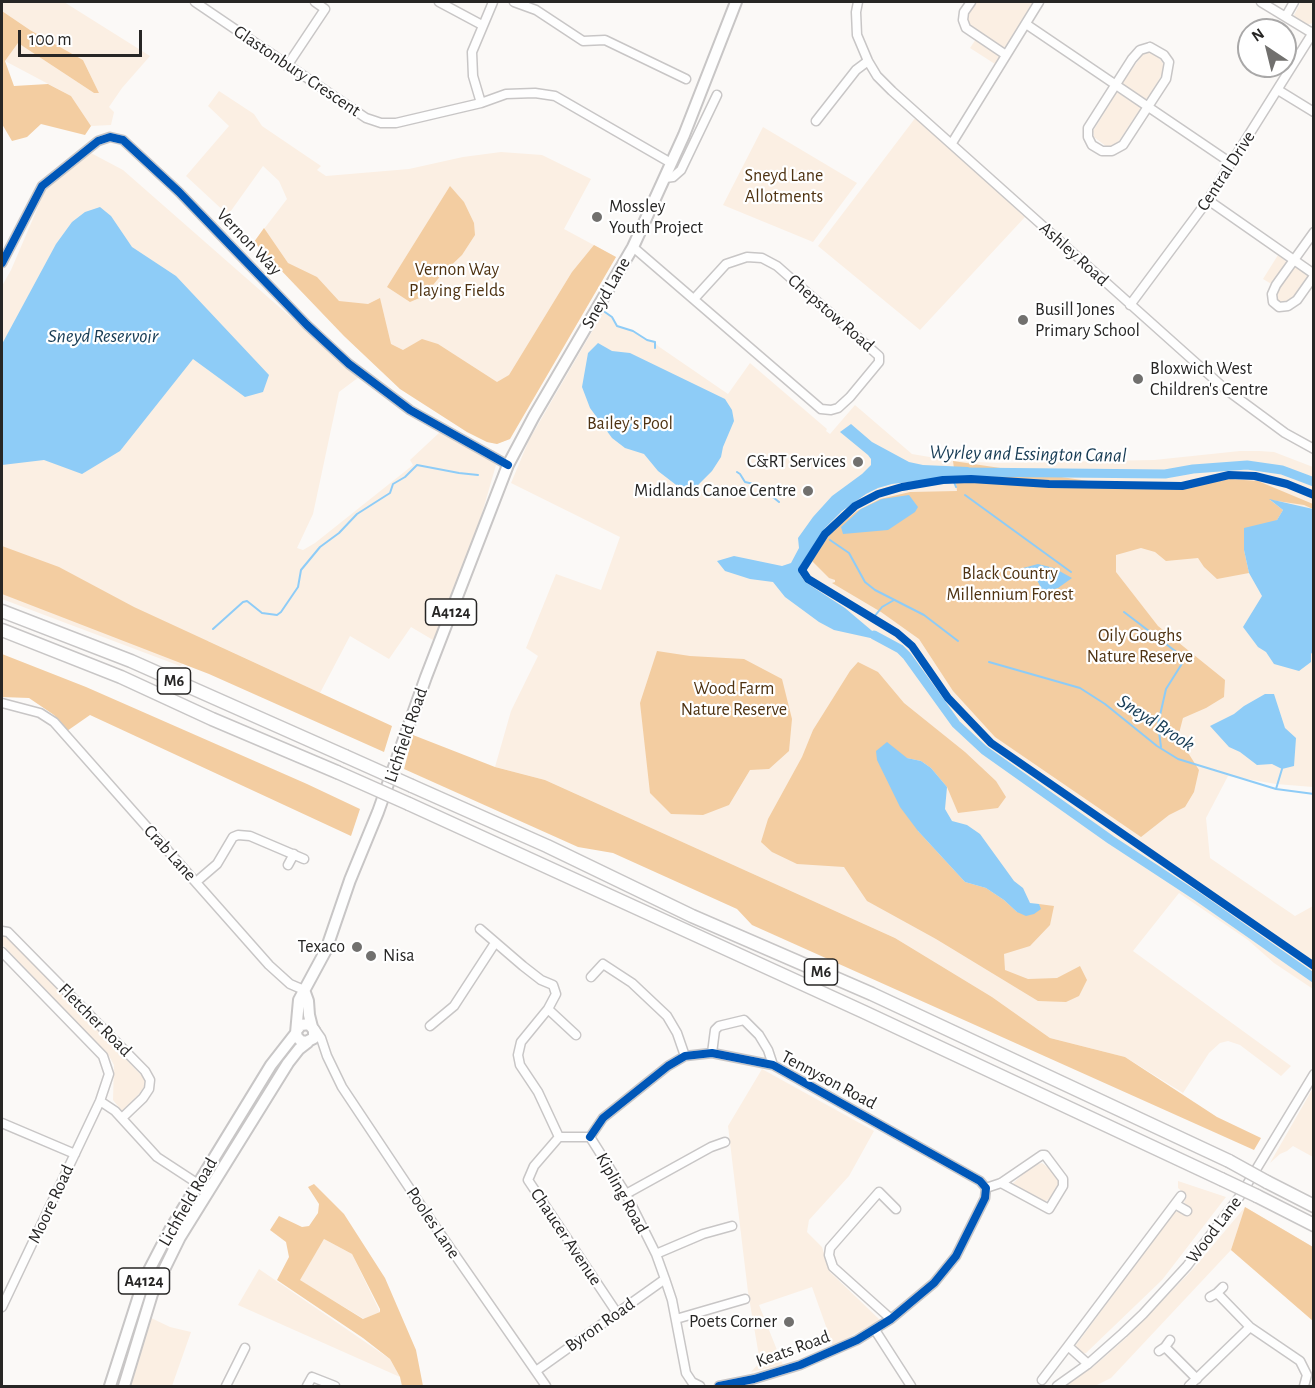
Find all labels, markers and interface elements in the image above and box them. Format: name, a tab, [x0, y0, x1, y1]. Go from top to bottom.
scale bar	[21, 18, 146, 56]
north arrow	[1237, 18, 1297, 78]
street label: Glastonbury Crescent	[229, 21, 365, 121]
text: N	[1249, 25, 1267, 45]
text: 100 m	[29, 31, 72, 49]
street label: Central Drive	[1192, 127, 1260, 215]
park label: Sneyd Lane Allotments	[745, 165, 823, 207]
place label: Mossley Youth Project	[609, 196, 703, 238]
street label: Vernon Way	[212, 204, 286, 280]
marker: Mossley Youth Project	[590, 210, 604, 224]
street label: Ashley Road	[1035, 217, 1113, 291]
street label: Sneyd Lane	[577, 253, 635, 333]
park label: Vernon Way Playing Fields	[409, 259, 505, 302]
street label: Chepstow Road	[783, 269, 879, 357]
place label: Busill Jones Primary School	[1035, 299, 1140, 342]
marker: Busill Jones Primary School	[1016, 313, 1030, 327]
water label: Sneyd Reservoir	[48, 324, 158, 348]
place label: Bloxwich West Children's Centre	[1150, 358, 1268, 400]
marker: Bloxwich West Children's Centre	[1131, 372, 1145, 386]
park label: Bailey's Pool	[587, 413, 673, 435]
water label: Wyrley and Essington Canal	[929, 440, 1127, 468]
place label: C&RT Services	[747, 451, 846, 473]
marker: C&RT Services	[851, 455, 865, 469]
place label: Midlands Canoe Centre	[634, 480, 796, 502]
marker: Midlands Canoe Centre	[801, 484, 815, 498]
park label: Black Country Millennium Forest	[946, 563, 1074, 606]
road number: A4124	[426, 599, 476, 625]
park label: Oily Goughs Nature Reserve	[1087, 625, 1193, 668]
road number: M6	[158, 668, 190, 694]
park label: Wood Farm Nature Reserve	[681, 678, 787, 720]
street label: Lichfield Road	[380, 685, 432, 785]
water label: Sneyd Brook	[1113, 689, 1199, 757]
street label: Crab Lane	[139, 820, 201, 886]
place label: Texaco	[298, 936, 345, 958]
marker: Texaco	[350, 940, 364, 954]
place label: Nisa	[383, 945, 415, 967]
marker: Nisa	[364, 949, 378, 963]
road number: M6	[804, 959, 838, 985]
street label: Fletcher Road	[54, 979, 136, 1061]
street label: Tennyson Road	[778, 1046, 880, 1114]
street label: Kipling Road	[591, 1149, 653, 1237]
street label: Lichfield Road	[154, 1154, 222, 1250]
street label: Moore Road	[23, 1161, 79, 1247]
street label: Pooles Lane	[401, 1183, 465, 1263]
street label: Chaucer Avenue	[526, 1184, 606, 1290]
street label: Wood Lane	[1182, 1192, 1246, 1268]
road number: A4124	[118, 1268, 170, 1294]
street label: Byron Road	[561, 1293, 639, 1357]
place label: Poets Corner	[689, 1311, 777, 1333]
marker: Poets Corner	[782, 1315, 796, 1329]
street label: Keats Road	[753, 1326, 833, 1372]

